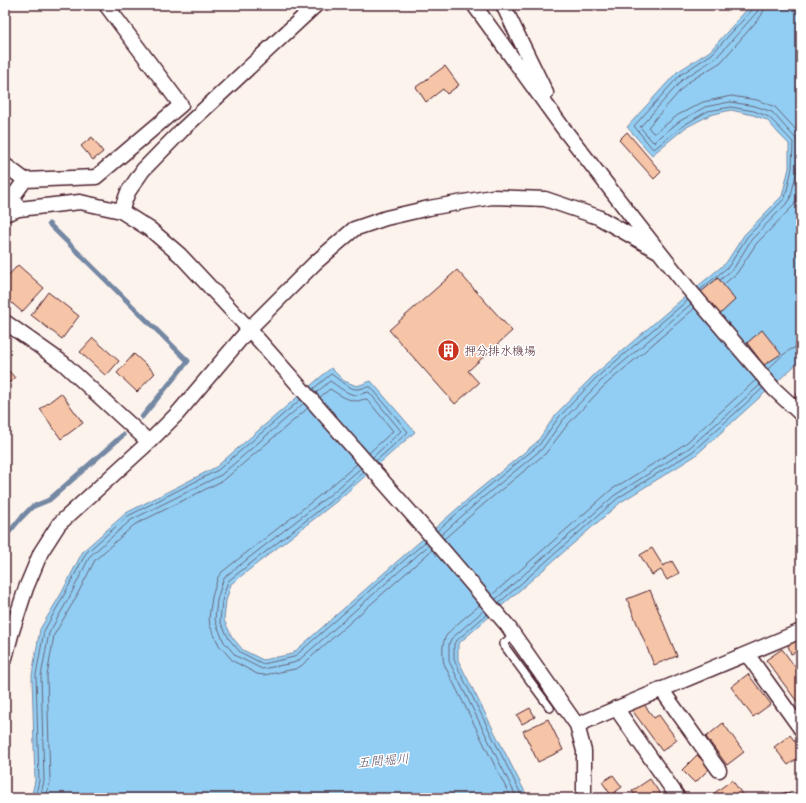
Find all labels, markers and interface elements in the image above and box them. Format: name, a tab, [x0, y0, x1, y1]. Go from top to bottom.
building icon: 押分排水機場	[436, 338, 462, 364]
place label: 押分排水機場	[464, 340, 536, 362]
water label: 五間堀川	[356, 747, 410, 774]

